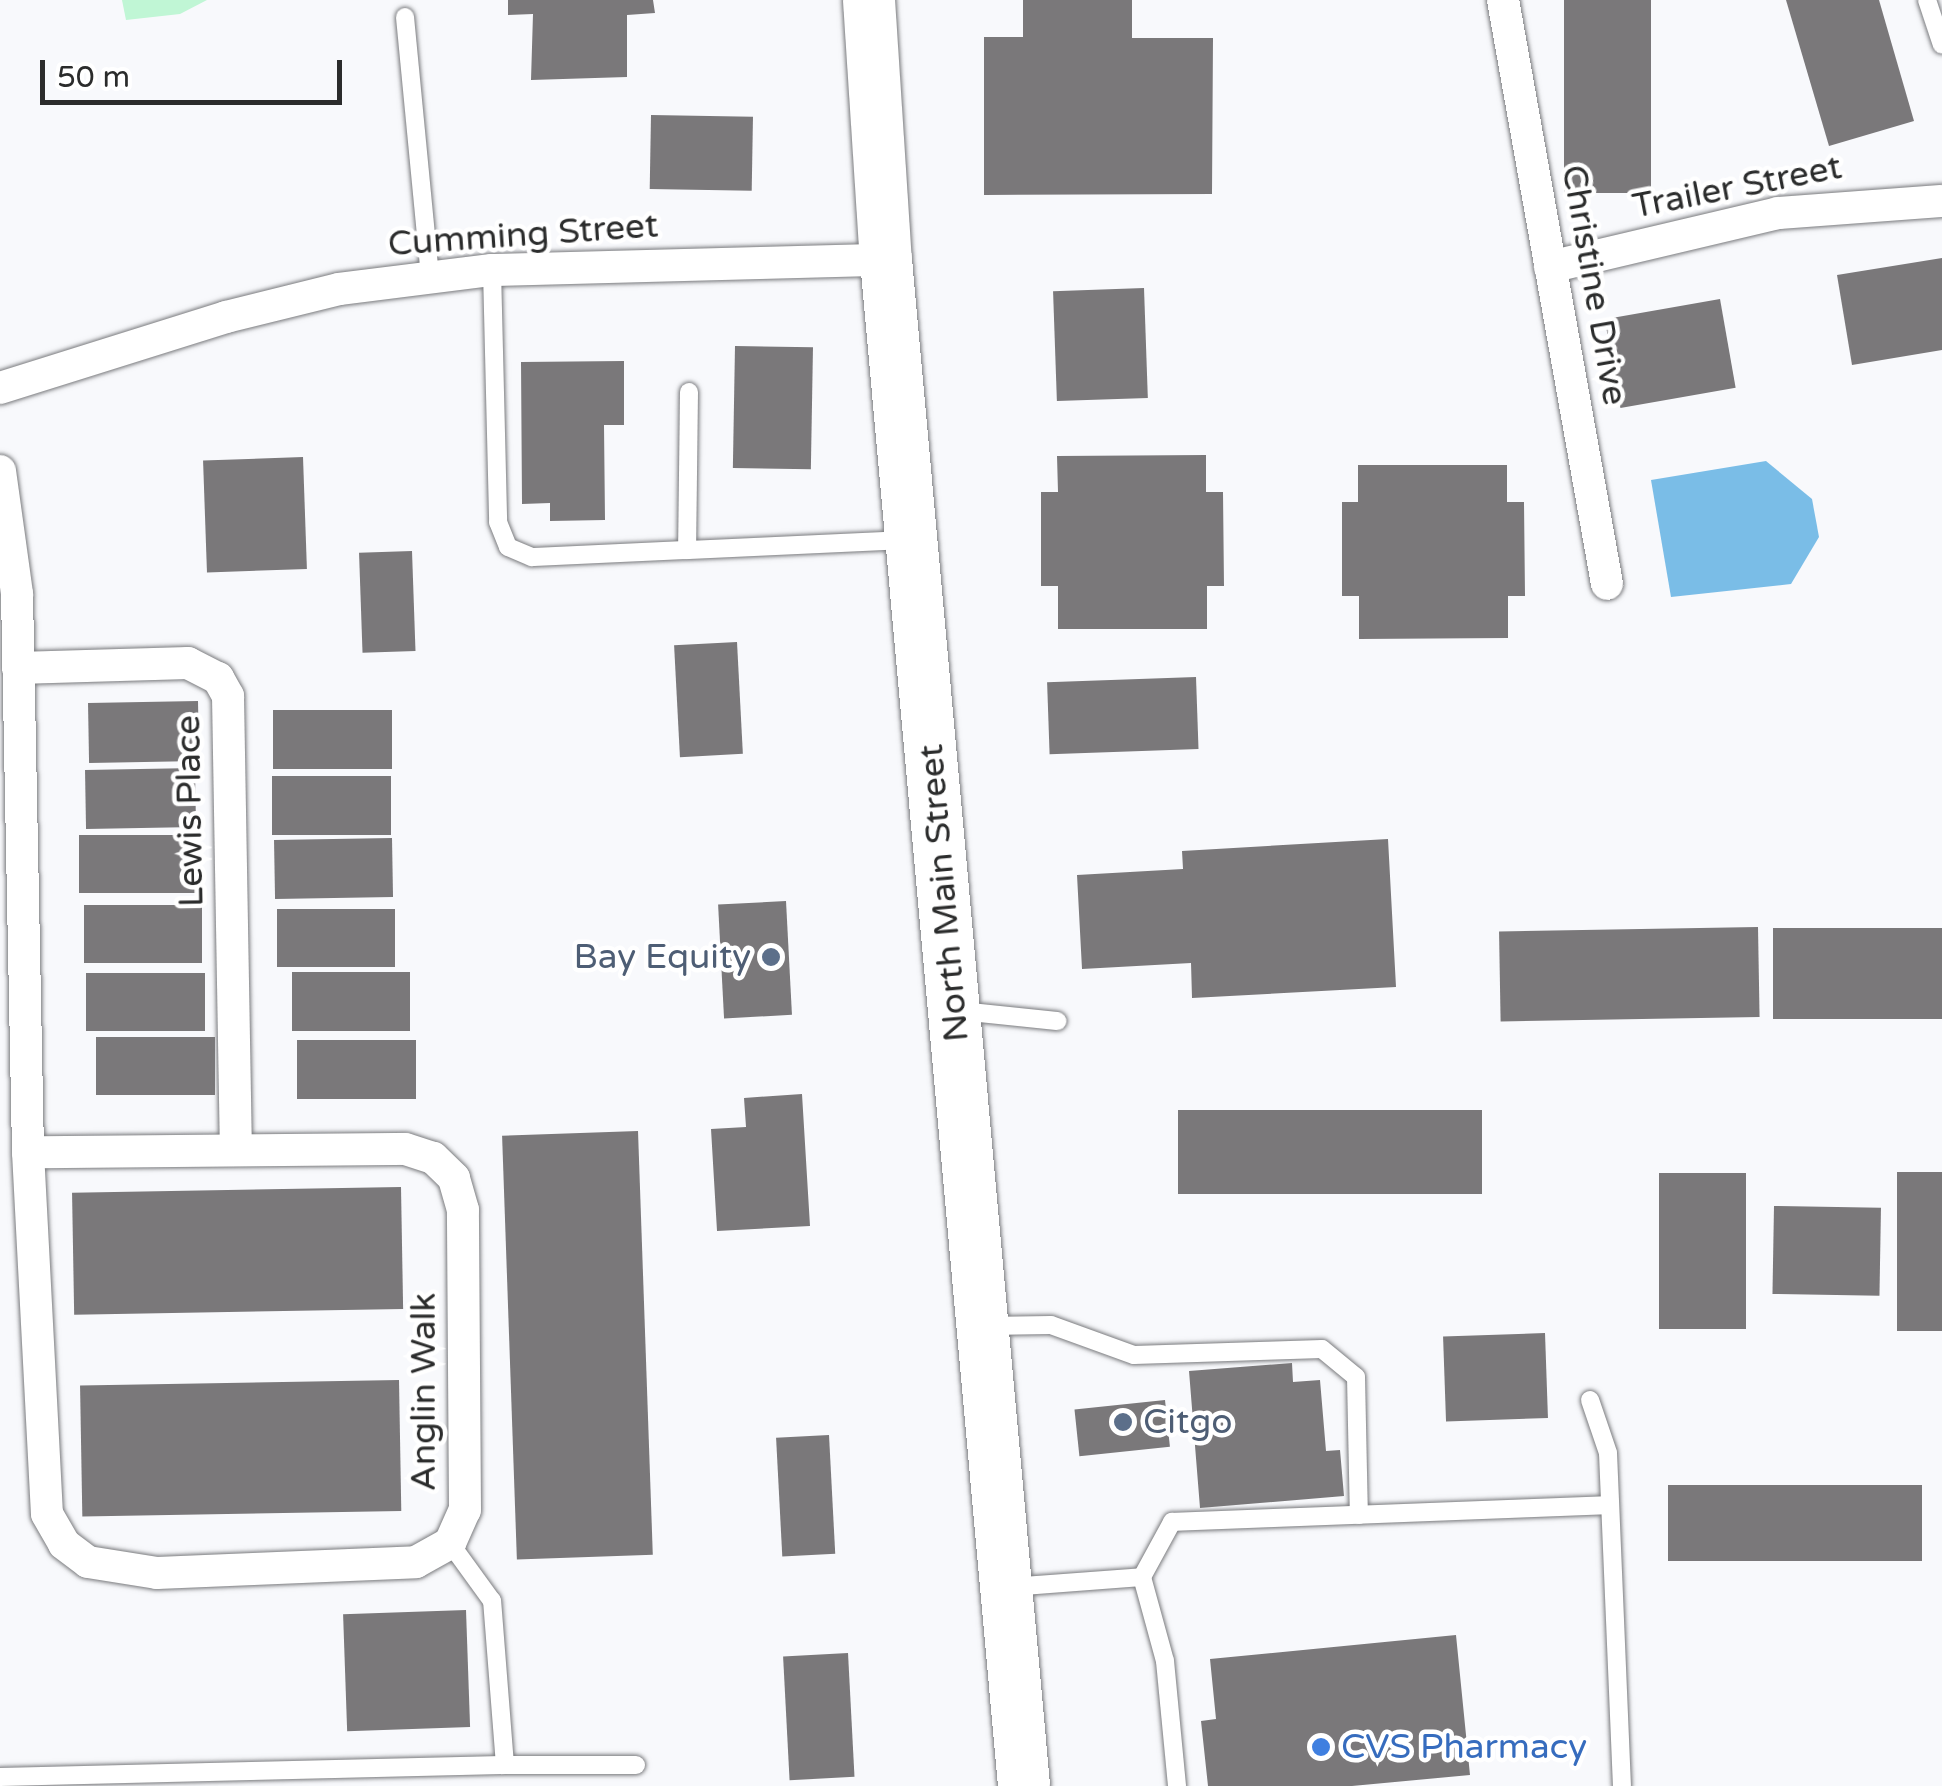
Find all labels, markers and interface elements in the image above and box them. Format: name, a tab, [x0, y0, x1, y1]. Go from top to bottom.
scale bar	[45, 40, 348, 102]
text: 50 m	[57, 59, 130, 96]
street label: Trailer Street	[1629, 146, 1845, 228]
street label: Christine Drive	[1552, 162, 1636, 408]
street label: Cumming Street	[386, 205, 660, 265]
street label: Lewis Place	[167, 715, 213, 907]
street label: North Main Street	[910, 742, 978, 1044]
place label: Bay Equity	[574, 936, 751, 978]
marker: Bay Equity	[760, 946, 782, 968]
street label: Anglin Walk	[403, 1293, 445, 1491]
place label: Citgo	[1143, 1401, 1233, 1443]
marker: Citgo	[1112, 1411, 1134, 1433]
place label: CVS Pharmacy	[1341, 1726, 1587, 1768]
marker: CVS Pharmacy	[1310, 1736, 1332, 1758]

